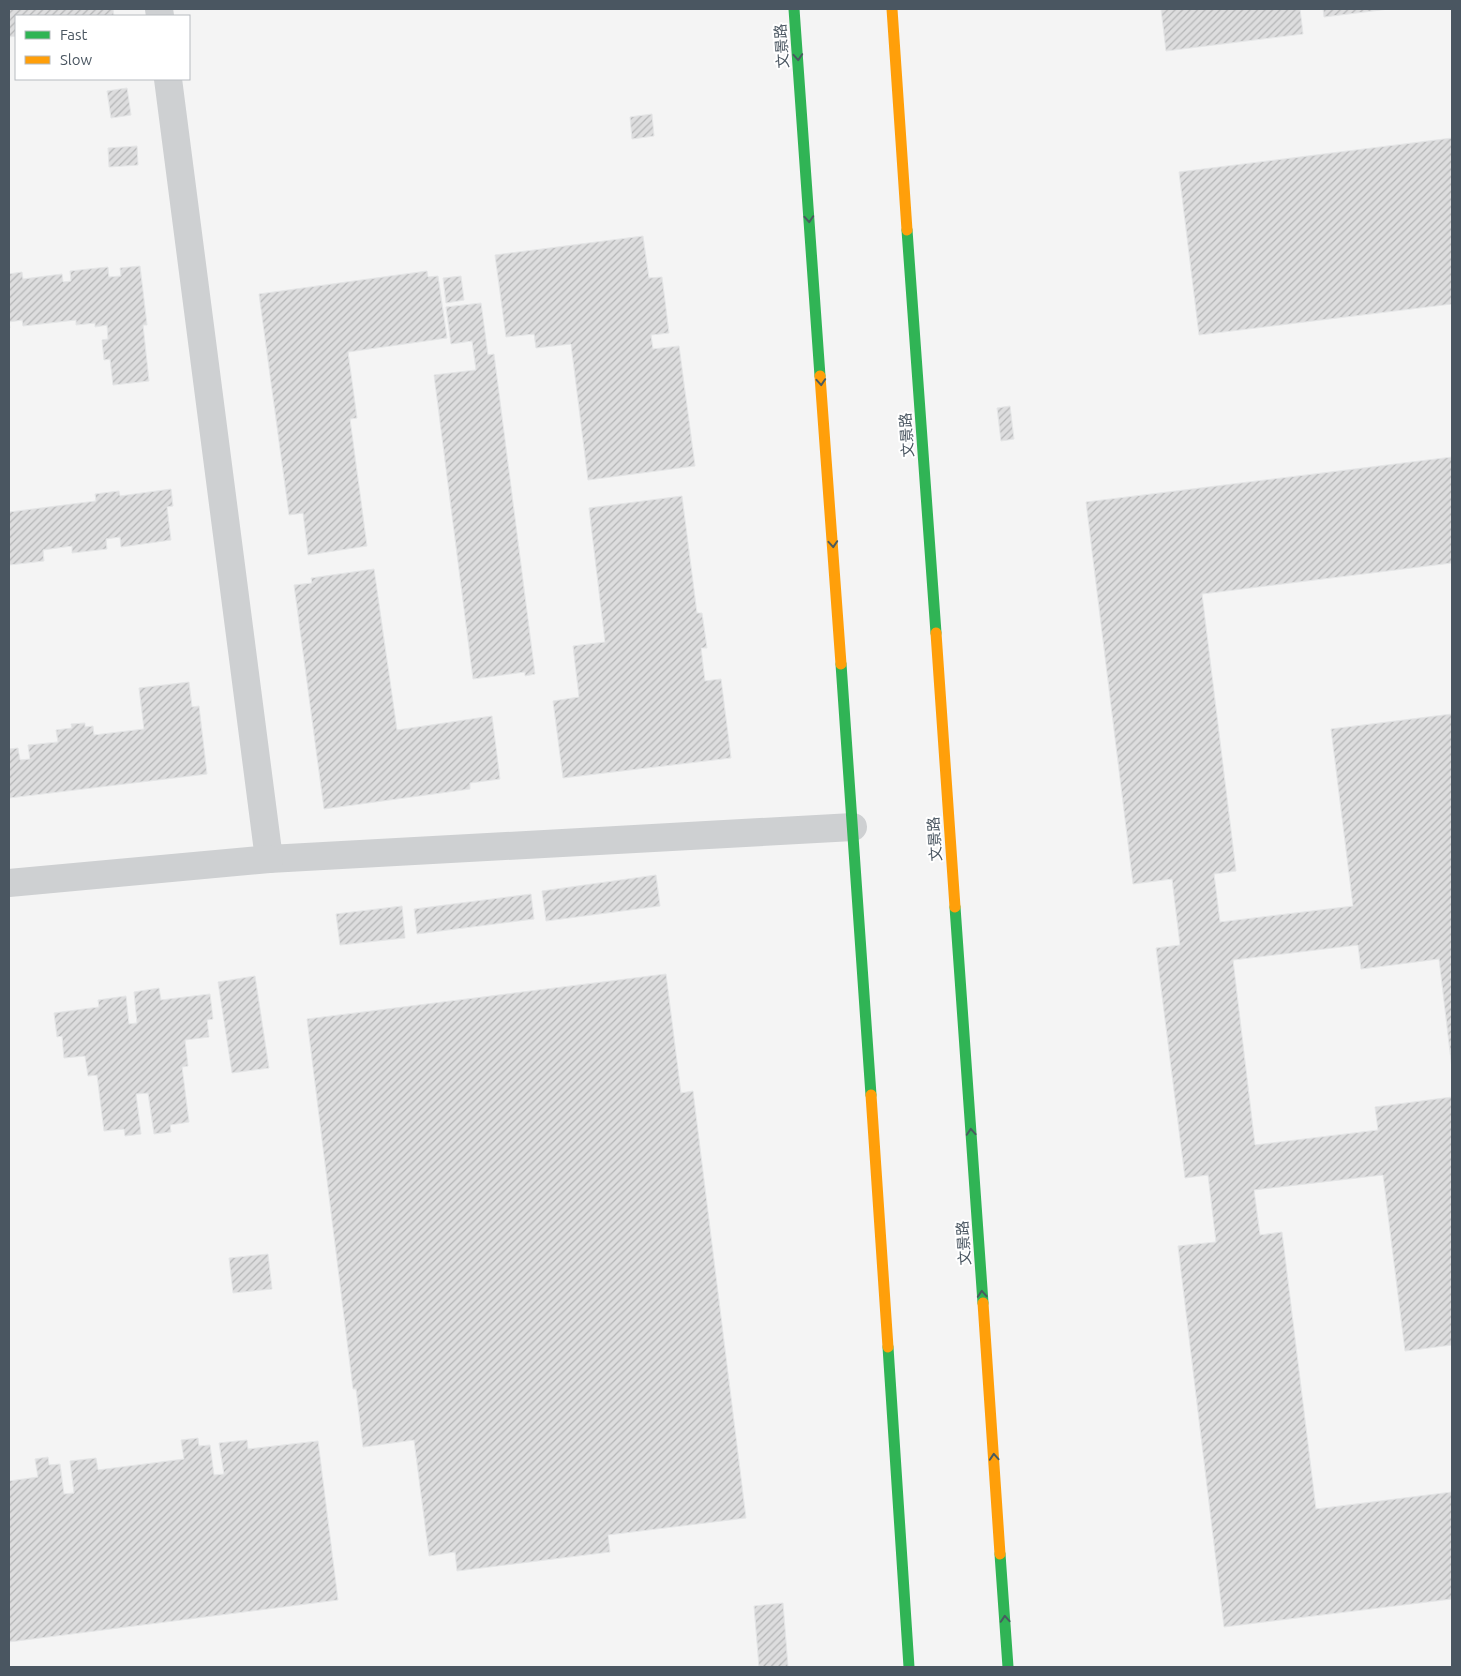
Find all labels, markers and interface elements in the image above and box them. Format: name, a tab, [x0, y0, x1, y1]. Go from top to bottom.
legend	[15, 15, 190, 80]
street label: 文景路	[771, 23, 792, 69]
text: Fast	[60, 26, 88, 43]
text: Slow	[60, 51, 93, 68]
one-way arrow	[792, 54, 803, 62]
one-way arrow	[804, 216, 815, 224]
one-way arrow	[815, 378, 826, 386]
street label: 文景路	[896, 412, 917, 458]
one-way arrow	[827, 540, 838, 548]
street label: 文景路	[924, 816, 945, 862]
one-way arrow	[965, 1128, 976, 1136]
street label: 文景路	[953, 1220, 974, 1266]
one-way arrow	[977, 1290, 988, 1298]
one-way arrow	[988, 1452, 999, 1460]
one-way arrow	[1000, 1614, 1011, 1622]

